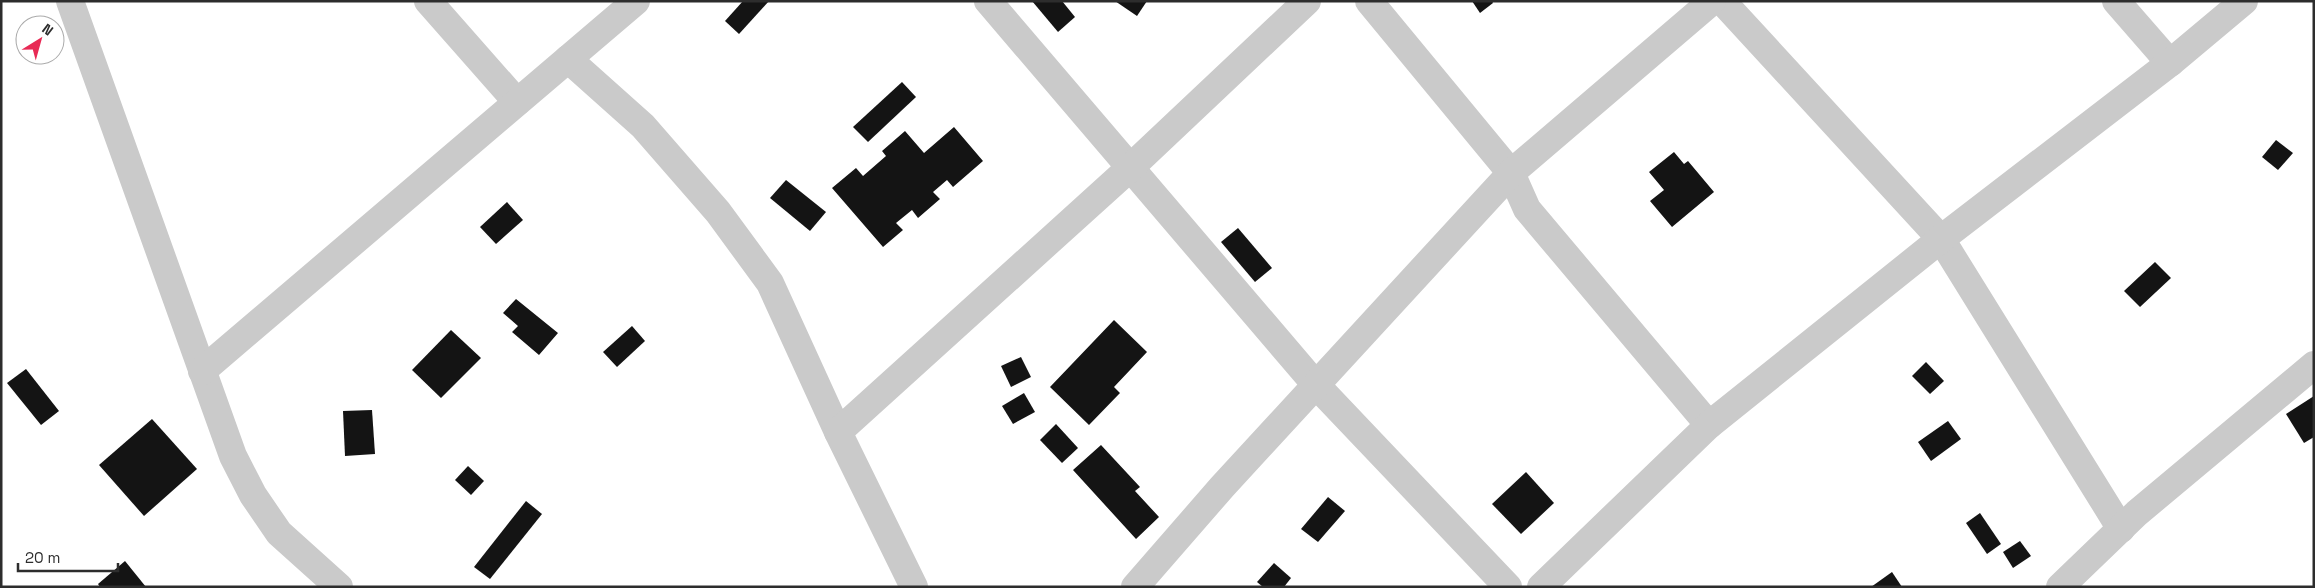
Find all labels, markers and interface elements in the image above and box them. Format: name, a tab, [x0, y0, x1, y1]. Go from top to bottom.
north arrow	[15, 15, 65, 65]
text: N	[39, 20, 57, 40]
scale bar	[18, 540, 118, 572]
text: 20 m	[25, 548, 60, 567]

